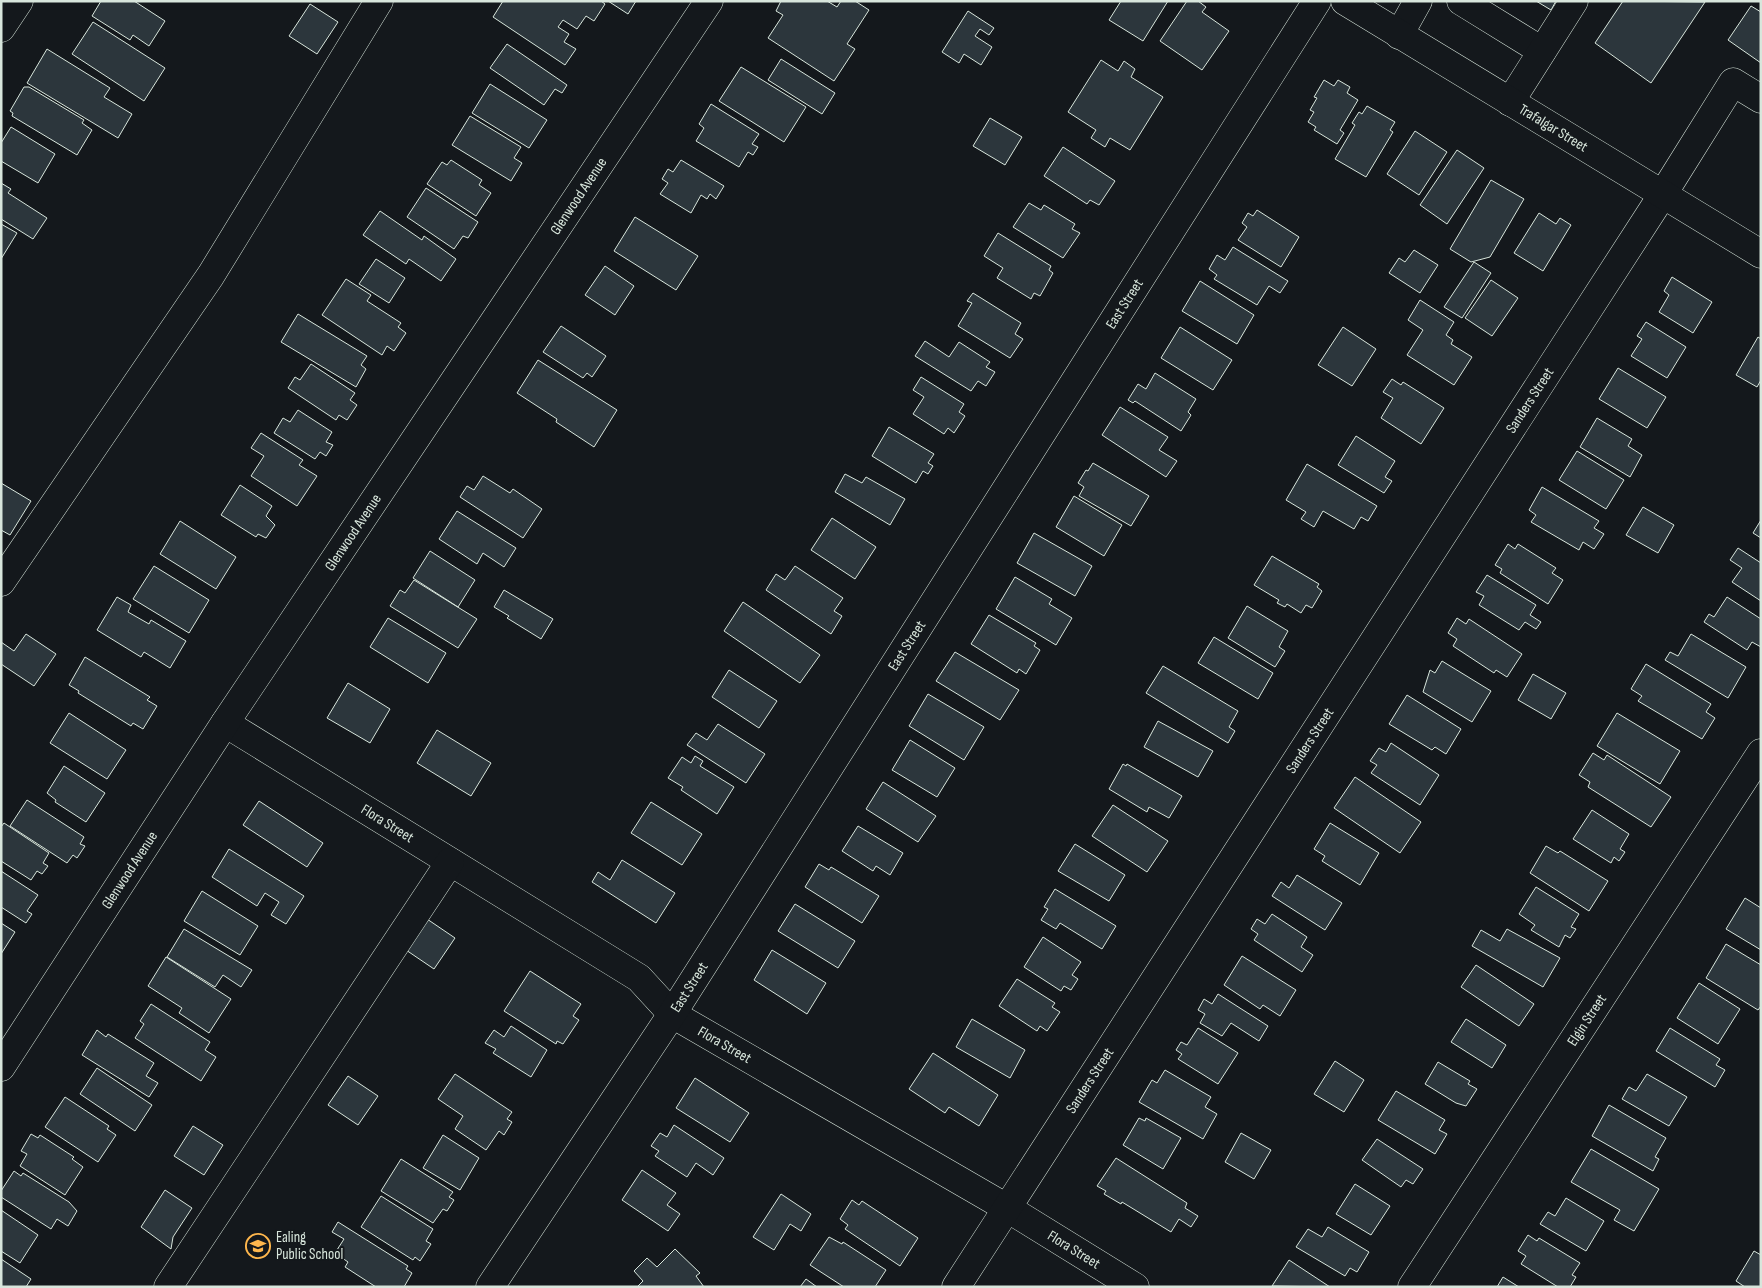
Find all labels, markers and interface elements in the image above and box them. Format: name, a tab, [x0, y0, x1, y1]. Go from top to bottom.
street label: Trafalgar Street	[1515, 100, 1592, 157]
street label: Glenwood Avenue	[546, 154, 611, 238]
street label: East Street	[1102, 275, 1148, 333]
street label: Sanders Street	[1502, 364, 1558, 437]
street label: Glenwood Avenue	[321, 490, 386, 575]
street label: East Street	[884, 617, 930, 674]
street label: Sanders Street	[1282, 704, 1338, 777]
street label: Flora Street	[357, 800, 418, 847]
street label: Glenwood Avenue	[97, 828, 162, 913]
street label: East Street	[667, 958, 713, 1016]
street label: Elgin Street	[1563, 990, 1611, 1050]
street label: Flora Street	[694, 1022, 755, 1068]
street label: Sanders Street	[1062, 1044, 1118, 1117]
street label: Flora Street	[1044, 1226, 1104, 1274]
place label: Ealing Public School	[276, 1228, 343, 1264]
school or university icon: Ealing Public School	[245, 1233, 271, 1259]

